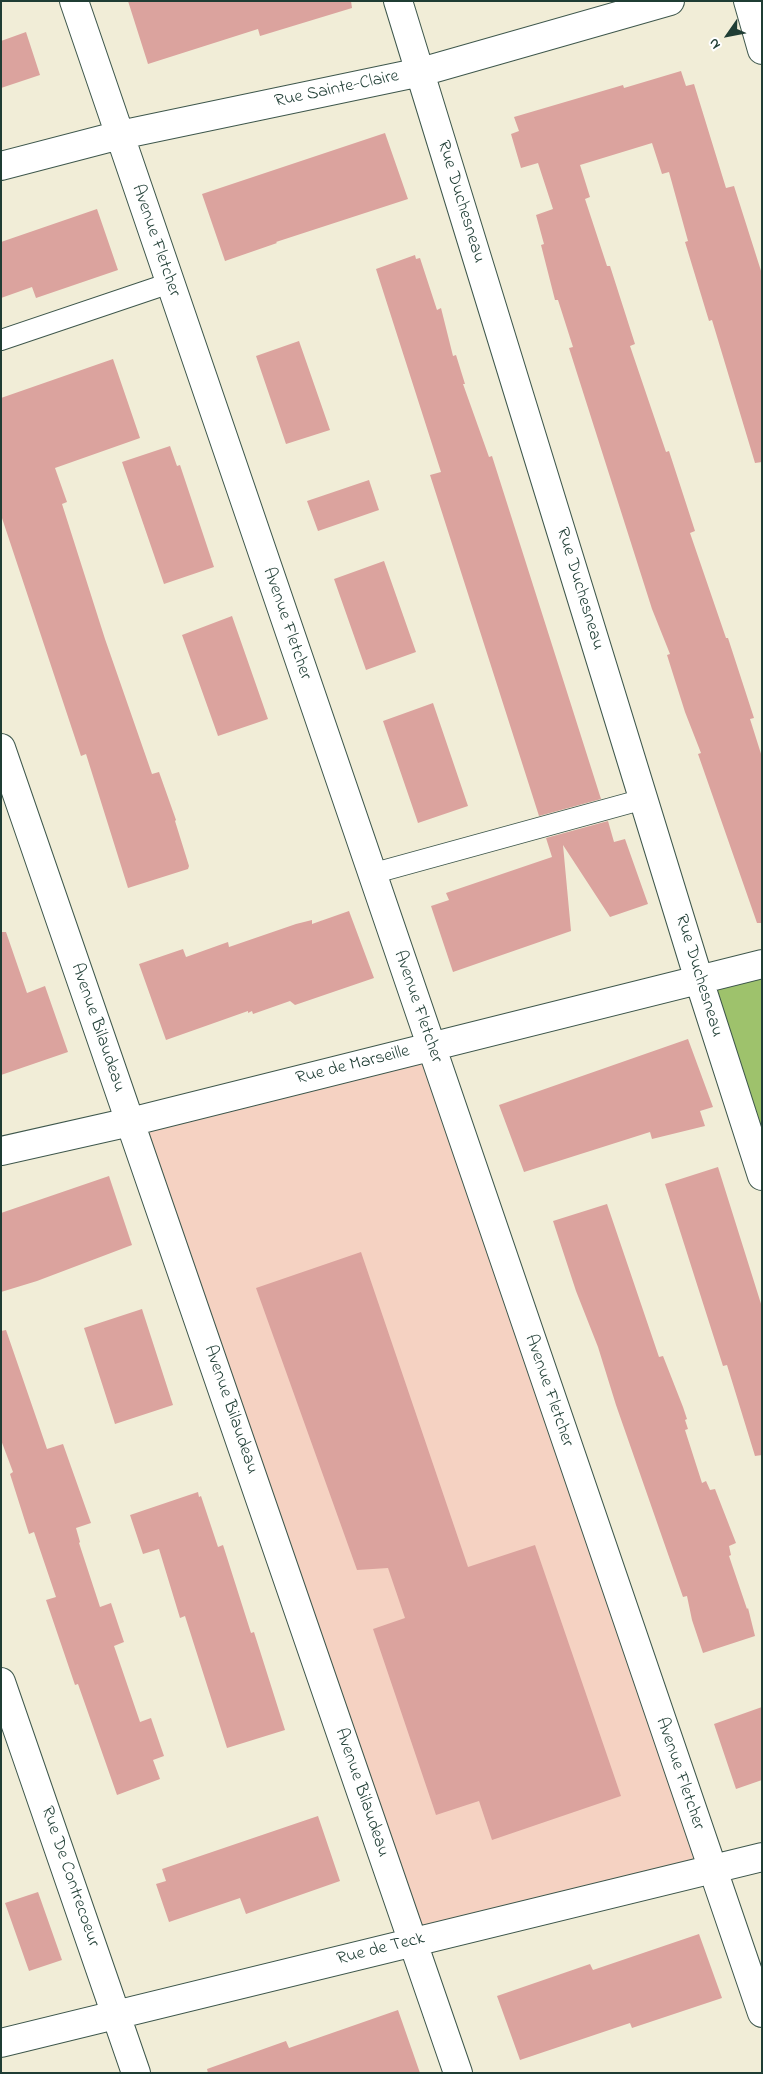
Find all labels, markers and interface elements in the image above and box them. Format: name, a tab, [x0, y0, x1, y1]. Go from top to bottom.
north arrow	[703, 10, 753, 60]
text: N	[704, 34, 726, 53]
street label: Rue Sainte-Claire	[273, 66, 401, 114]
street label: Rue Duchesneau	[431, 138, 489, 266]
street label: Avenue Fletcher	[126, 182, 184, 300]
street label: Rue Duchesneau	[550, 525, 608, 653]
street label: Avenue Fletcher	[257, 565, 315, 683]
street label: Rue Duchesneau	[669, 912, 727, 1040]
street label: Avenue Fletcher	[388, 948, 446, 1066]
street label: Avenue Bilaudeau	[65, 961, 129, 1095]
street label: Rue de Marseille	[294, 1041, 412, 1091]
street label: Avenue Fletcher	[519, 1332, 577, 1450]
street label: Avenue Bilaudeau	[198, 1343, 262, 1477]
street label: Avenue Fletcher	[650, 1715, 708, 1833]
street label: Avenue Bilaudeau	[329, 1726, 393, 1860]
street label: Rue De Contrecoeur	[35, 1804, 103, 1950]
street label: Rue de Teck	[335, 1929, 427, 1971]

